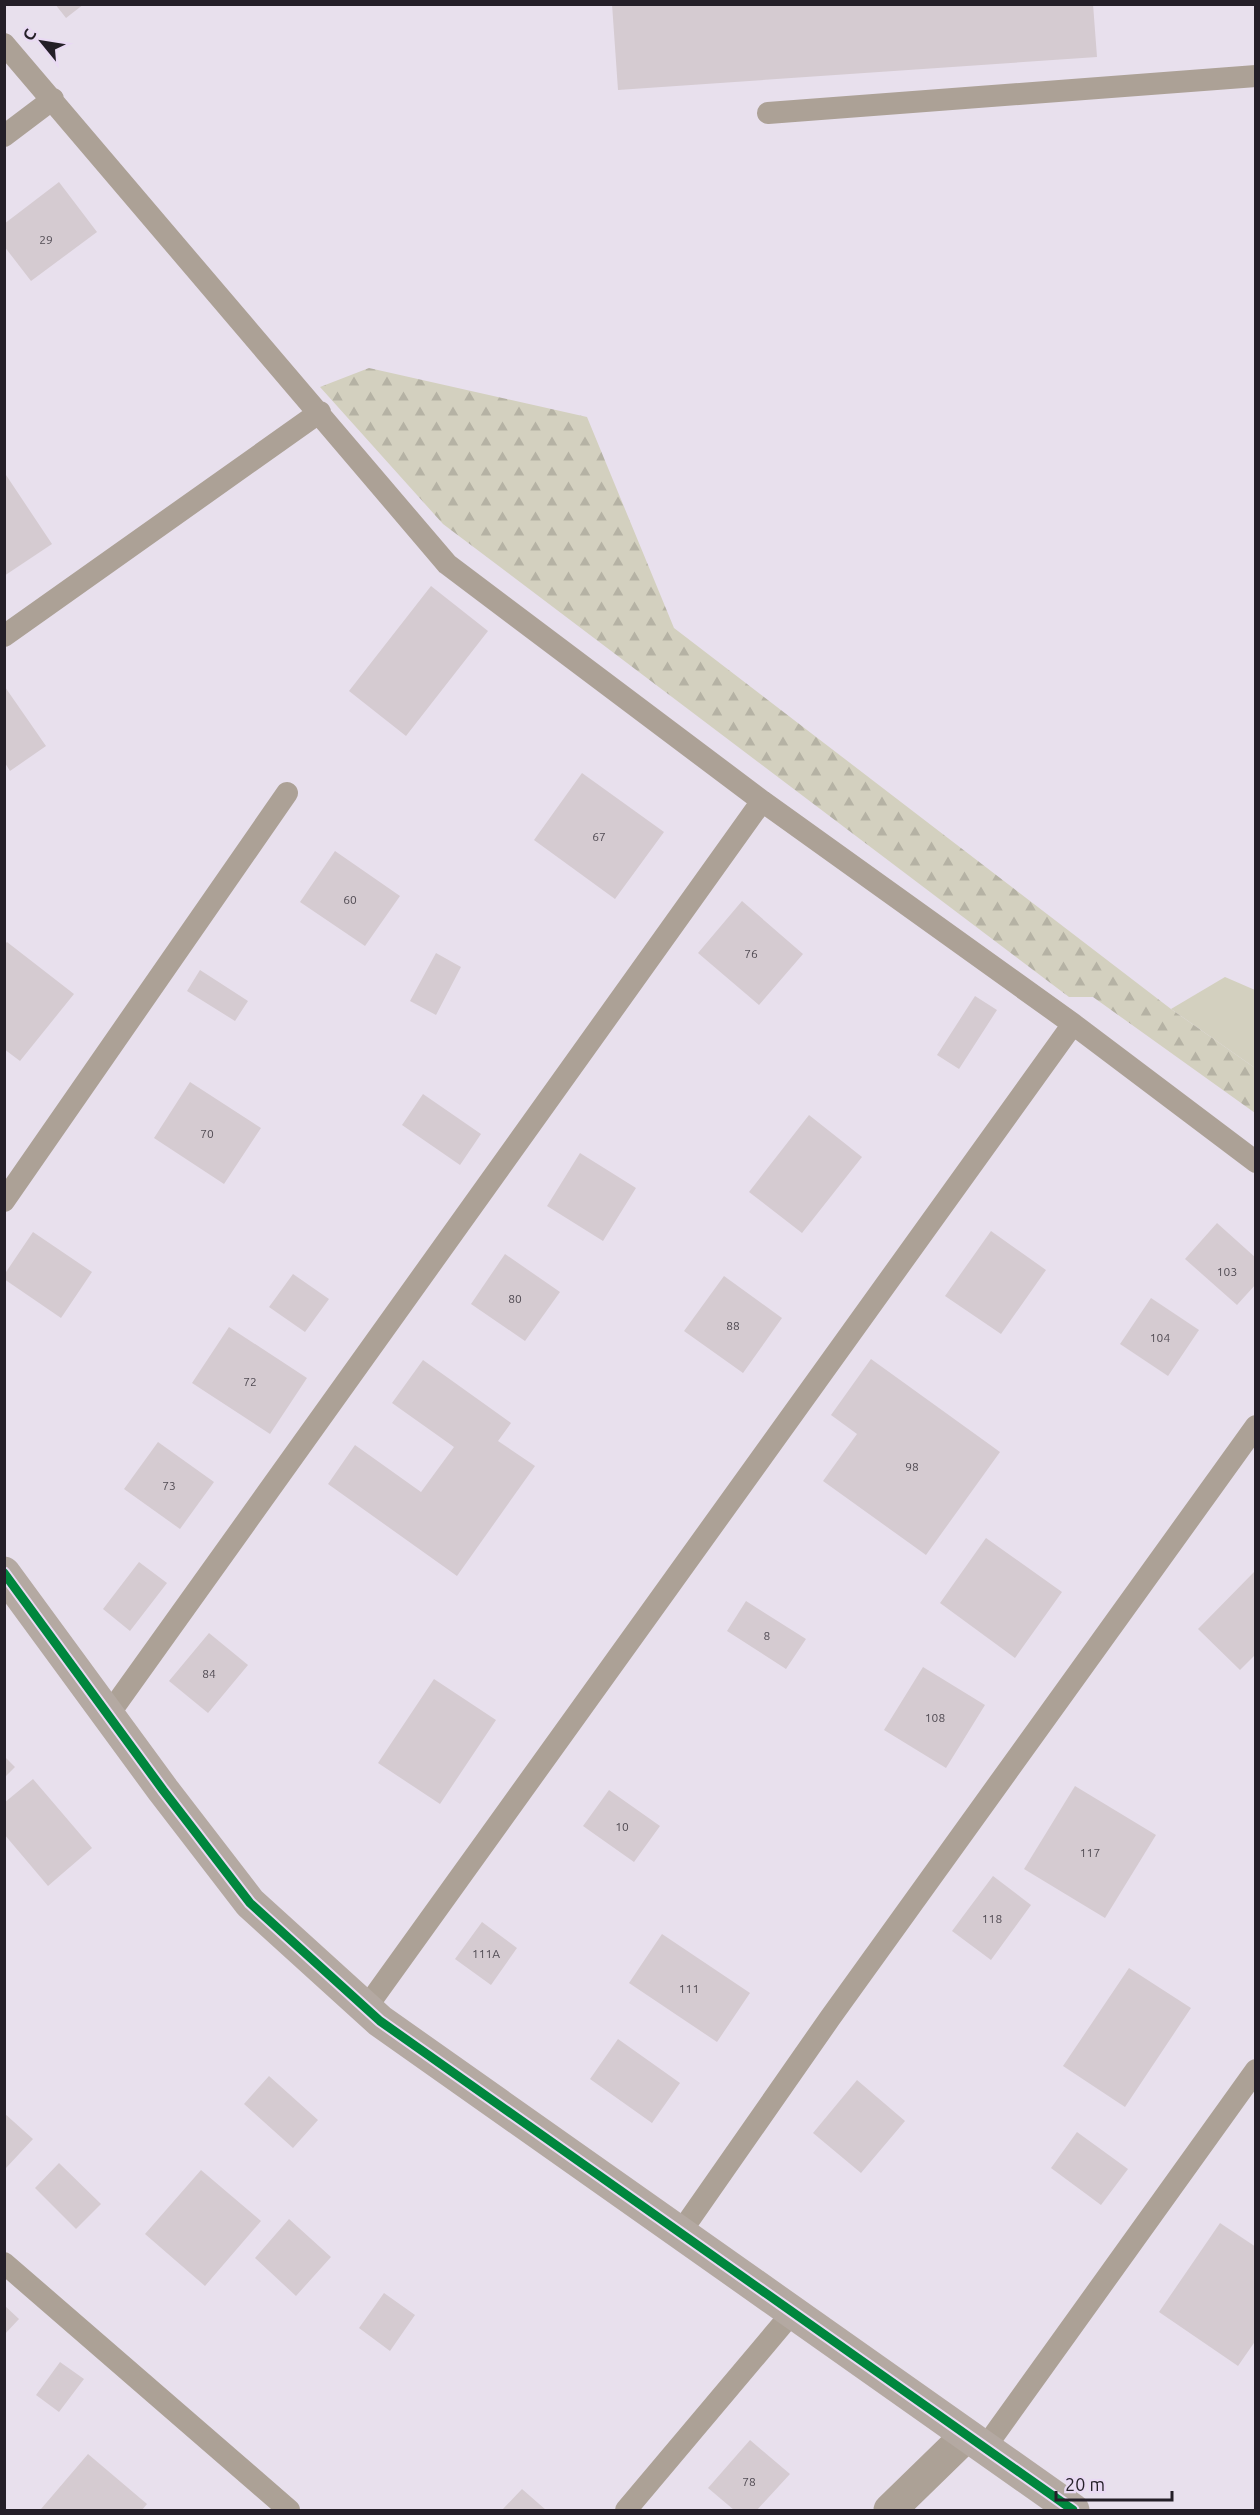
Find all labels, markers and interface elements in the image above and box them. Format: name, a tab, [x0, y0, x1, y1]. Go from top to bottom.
north arrow	[12, 12, 72, 72]
text: С	[19, 26, 39, 43]
house number: 29	[39, 233, 53, 246]
house number: 67	[592, 830, 606, 843]
house number: 60	[343, 893, 357, 906]
house number: 76	[744, 947, 758, 960]
house number: 70	[200, 1127, 214, 1140]
house number: 103	[1217, 1265, 1237, 1278]
house number: 80	[508, 1292, 522, 1305]
house number: 88	[726, 1319, 740, 1332]
house number: 104	[1150, 1331, 1170, 1344]
house number: 72	[243, 1375, 257, 1388]
house number: 98	[905, 1460, 919, 1473]
house number: 73	[162, 1479, 176, 1492]
house number: 8	[764, 1629, 771, 1642]
house number: 84	[202, 1667, 216, 1680]
house number: 108	[925, 1711, 945, 1724]
house number: 10	[615, 1820, 629, 1833]
house number: 117	[1080, 1846, 1100, 1859]
house number: 118	[982, 1912, 1002, 1925]
house number: 111А	[472, 1947, 500, 1960]
house number: 111	[679, 1982, 699, 1995]
scale bar	[1056, 2464, 1172, 2502]
text: 20 m	[1065, 2474, 1105, 2494]
house number: 78	[742, 2475, 756, 2488]

